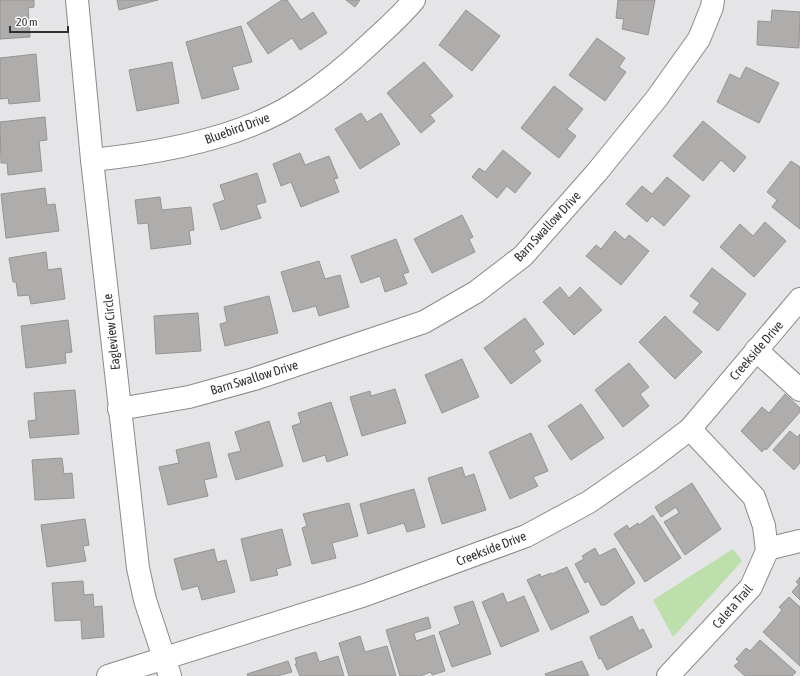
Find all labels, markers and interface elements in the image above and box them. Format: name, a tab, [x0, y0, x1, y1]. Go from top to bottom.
scale bar	[10, 8, 68, 34]
text: 20 m	[16, 15, 38, 29]
street label: Bluebird Drive	[203, 110, 272, 147]
street label: Barn Swallow Drive	[511, 188, 584, 265]
street label: Eagleview Circle	[100, 293, 123, 371]
street label: Creekside Drive	[727, 317, 786, 383]
street label: Barn Swallow Drive	[209, 357, 300, 398]
street label: Creekside Drive	[454, 528, 528, 569]
street label: Caleta Trail	[709, 581, 756, 632]

